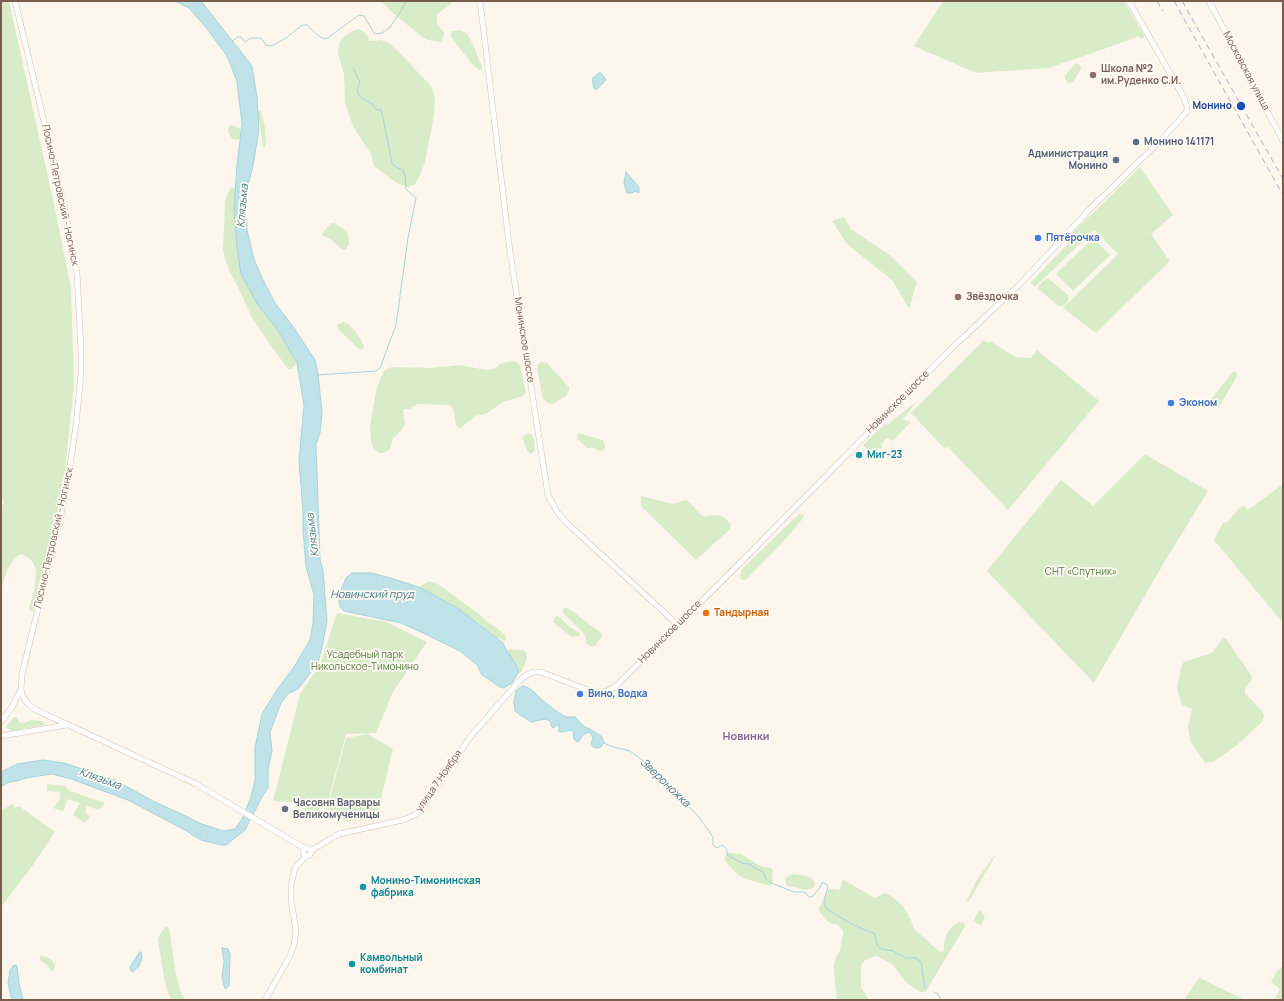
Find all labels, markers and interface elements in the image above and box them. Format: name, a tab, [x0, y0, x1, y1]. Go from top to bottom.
street label: Московская улица	[1220, 29, 1272, 113]
place label: Школа №2 им.Руденко С.И.	[1101, 63, 1181, 86]
marker: Школа №2 им.Руденко С.И.	[1088, 70, 1098, 80]
place label: Монино	[1193, 100, 1232, 112]
marker: Монино	[1235, 100, 1247, 112]
street label: Лосино-Петровский - Ногинск	[39, 123, 81, 267]
place label: Монино 141171	[1144, 136, 1214, 148]
marker: Монино 141171	[1131, 137, 1141, 147]
place label: Администрация Монино	[1028, 148, 1108, 172]
marker: Администрация Монино	[1111, 155, 1121, 165]
water label: Клязьма	[235, 184, 251, 228]
place label: Пятёрочка	[1046, 232, 1100, 244]
marker: Пятёрочка	[1033, 233, 1043, 243]
place label: Звёздочка	[966, 291, 1019, 303]
marker: Звёздочка	[953, 292, 963, 302]
street label: Монинское шоссе	[511, 296, 537, 384]
street label: Новинское шоссе	[864, 368, 932, 436]
place label: Эконом	[1179, 397, 1217, 409]
marker: Эконом	[1166, 398, 1176, 408]
place label: Миг-23	[867, 449, 902, 461]
marker: Миг-23	[854, 450, 864, 460]
street label: Лосино-Петровский - Ногинск	[32, 466, 76, 610]
water label: Клязьма	[304, 513, 322, 557]
park label: СНТ «Спутник»	[1045, 566, 1117, 578]
water label: Новинский пруд	[330, 588, 414, 602]
street label: Новинское шоссе	[636, 598, 704, 666]
place label: Тандырная	[714, 607, 769, 619]
marker: Тандырная	[701, 608, 711, 618]
park label: Усадебный парк Никольское-Тимонино	[311, 649, 419, 672]
place label: Вино, Водка	[588, 688, 648, 700]
marker: Вино, Водка	[575, 689, 585, 699]
district label: Новинки	[722, 730, 770, 744]
street label: улица 7 Ноября	[413, 748, 465, 814]
water label: Звероножка	[637, 756, 693, 810]
water label: Клязьма	[77, 765, 123, 793]
place label: Часовня Варвары Великомученицы	[293, 797, 380, 820]
marker: Часовня Варвары Великомученицы	[280, 804, 290, 814]
place label: Монино-Тимонинская фабрика	[371, 875, 481, 898]
marker: Монино-Тимонинская фабрика	[358, 882, 368, 892]
place label: Камвольный комбинат	[360, 952, 423, 976]
marker: Камвольный комбинат	[347, 959, 357, 969]

